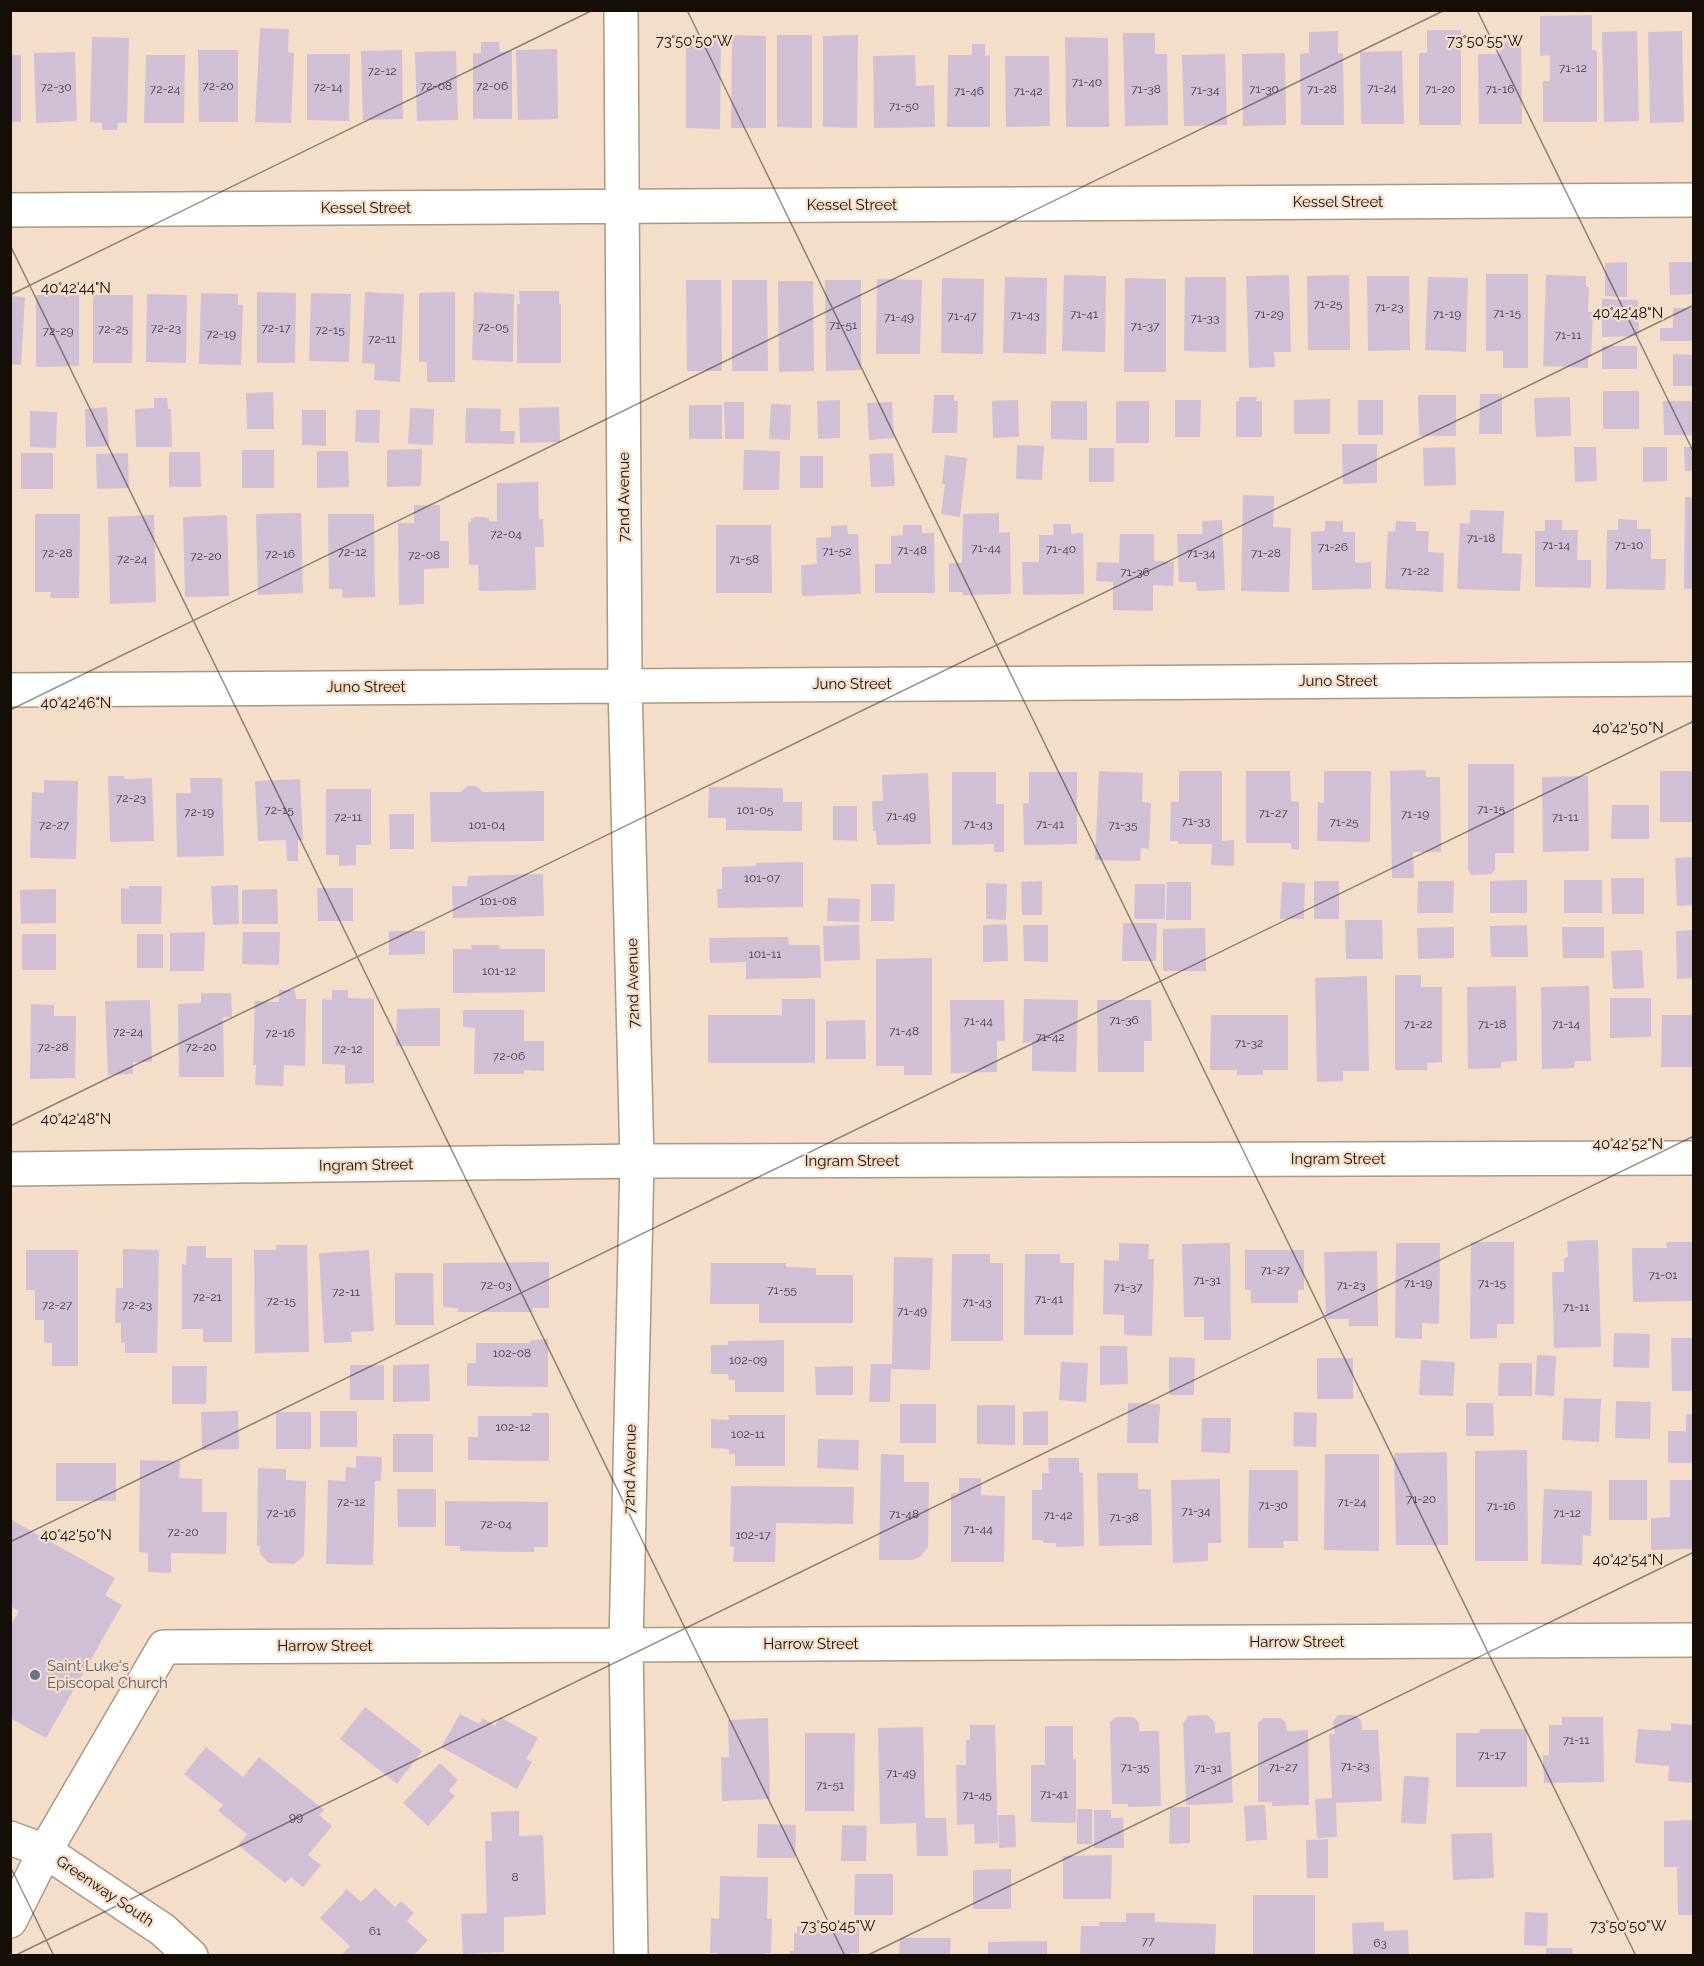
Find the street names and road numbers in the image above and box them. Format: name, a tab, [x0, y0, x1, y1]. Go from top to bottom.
street label: Kessel Street	[1293, 193, 1383, 211]
street label: Kessel Street	[807, 196, 897, 214]
street label: Kessel Street	[321, 199, 411, 217]
street label: 72nd Avenue	[615, 452, 633, 542]
street label: Juno Street	[1298, 672, 1378, 690]
street label: Juno Street	[812, 675, 892, 693]
street label: Juno Street	[326, 678, 406, 696]
street label: 72nd Avenue	[623, 938, 643, 1028]
street label: Ingram Street	[1291, 1150, 1385, 1168]
street label: Ingram Street	[805, 1152, 899, 1170]
street label: Ingram Street	[319, 1155, 413, 1175]
street label: 72nd Avenue	[620, 1424, 640, 1514]
street label: Harrow Street	[1249, 1633, 1345, 1651]
street label: Harrow Street	[763, 1635, 859, 1653]
street label: Harrow Street	[277, 1637, 373, 1655]
street label: Greenway South	[53, 1852, 157, 1930]

